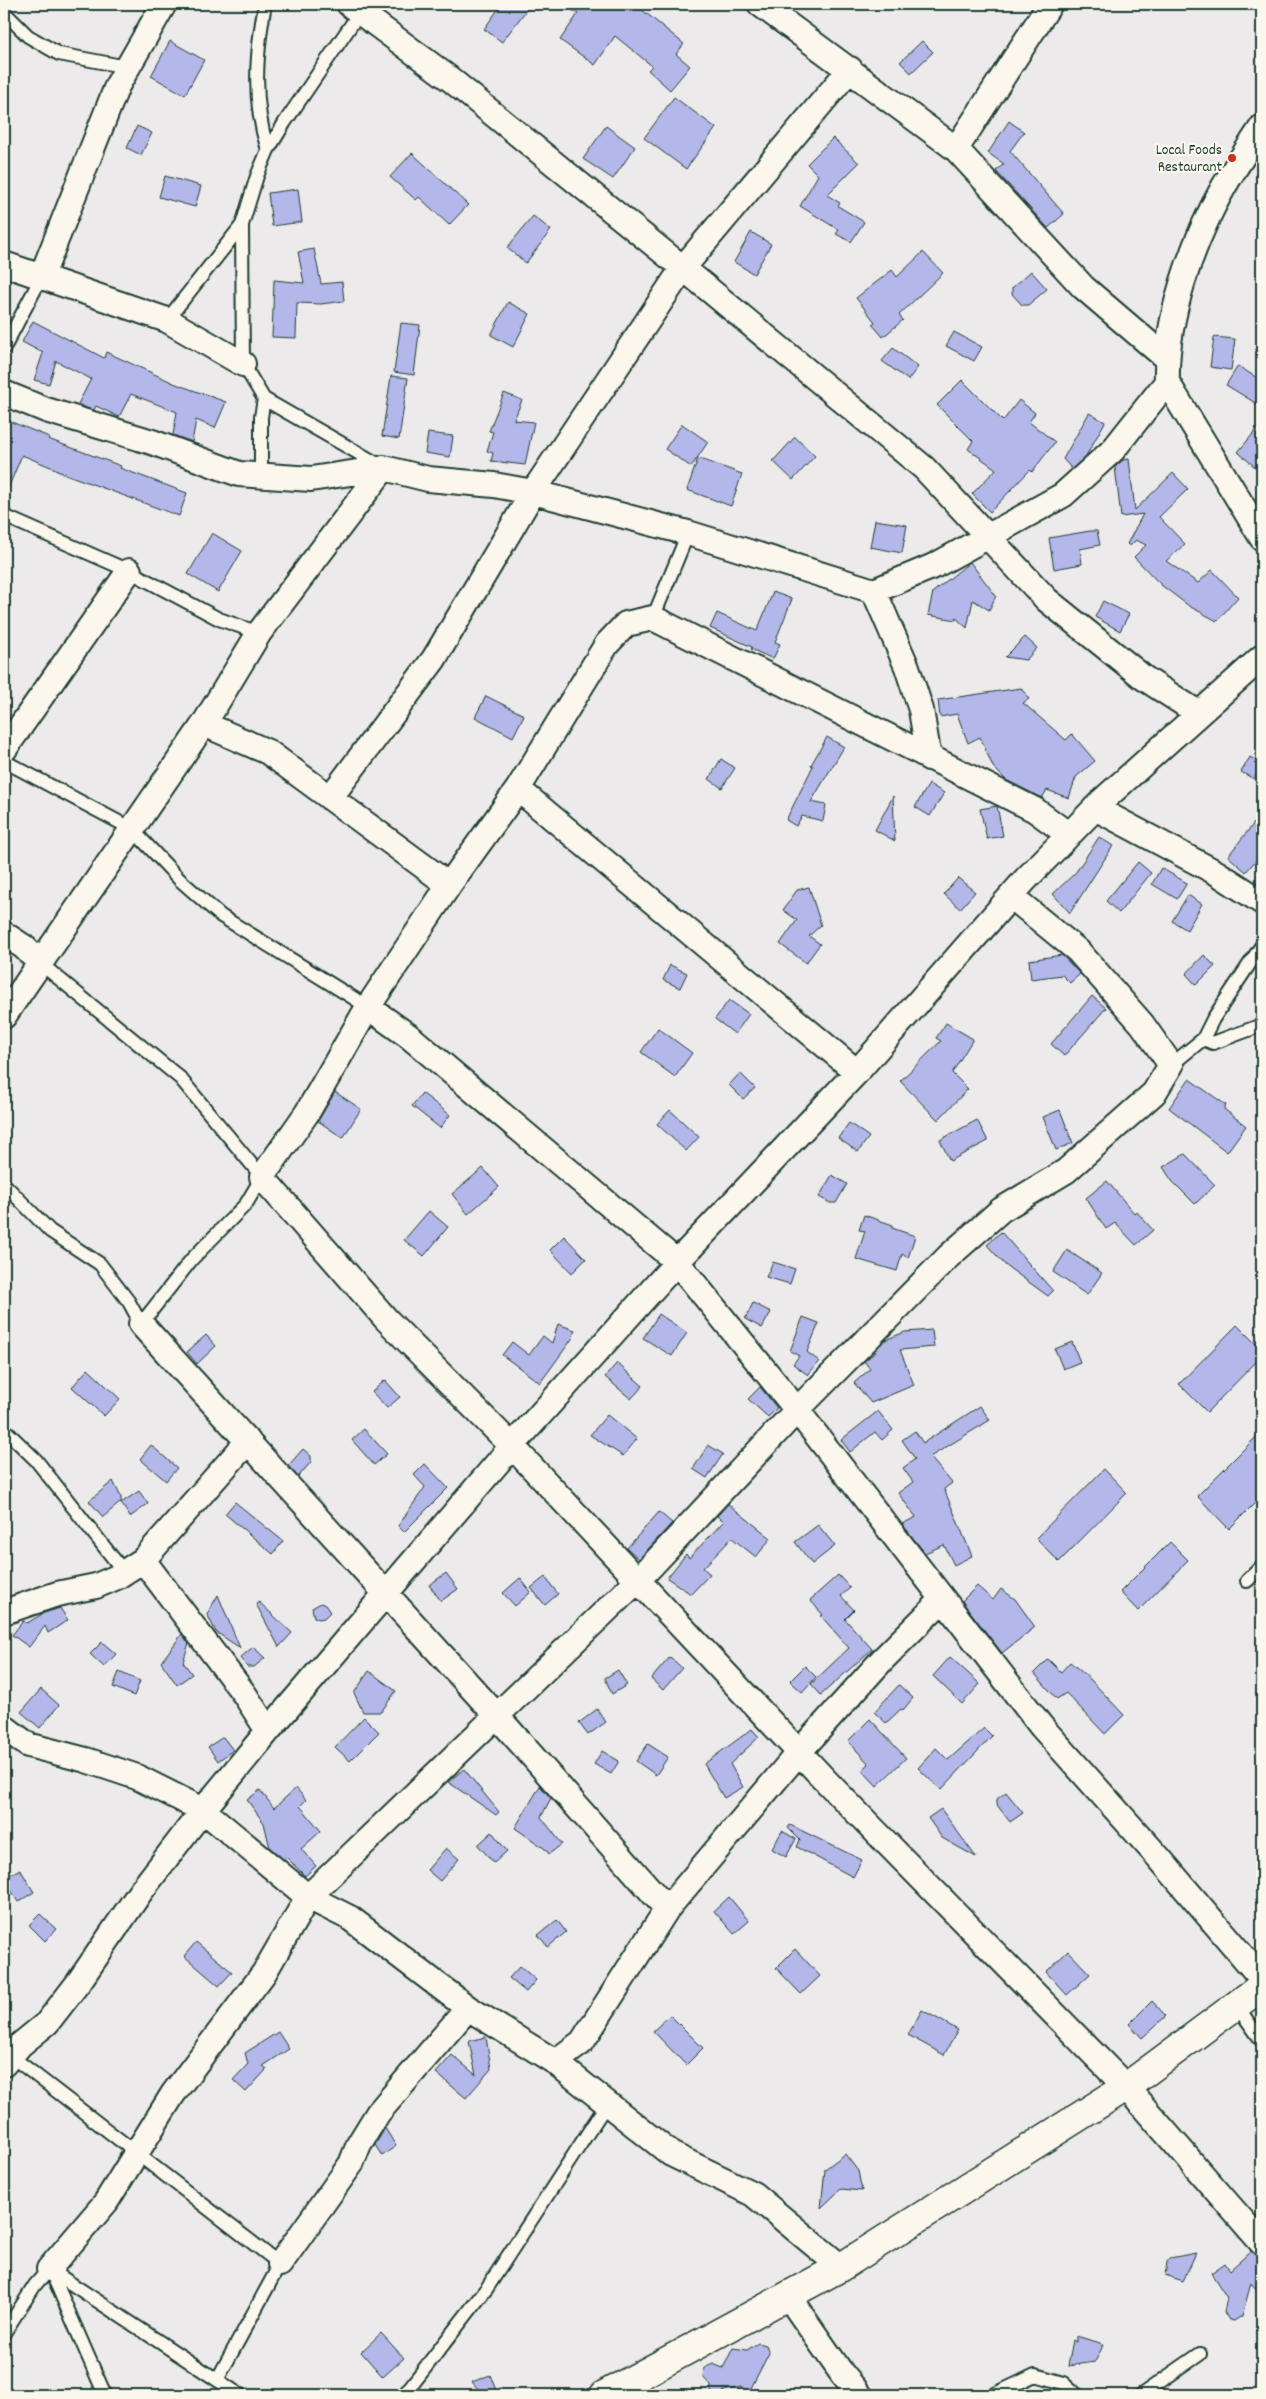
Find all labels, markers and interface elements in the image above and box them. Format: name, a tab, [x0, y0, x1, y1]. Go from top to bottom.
place label: Local Foods Restaurant	[1156, 140, 1222, 179]
marker: Local Foods Restaurant	[1226, 152, 1238, 164]

